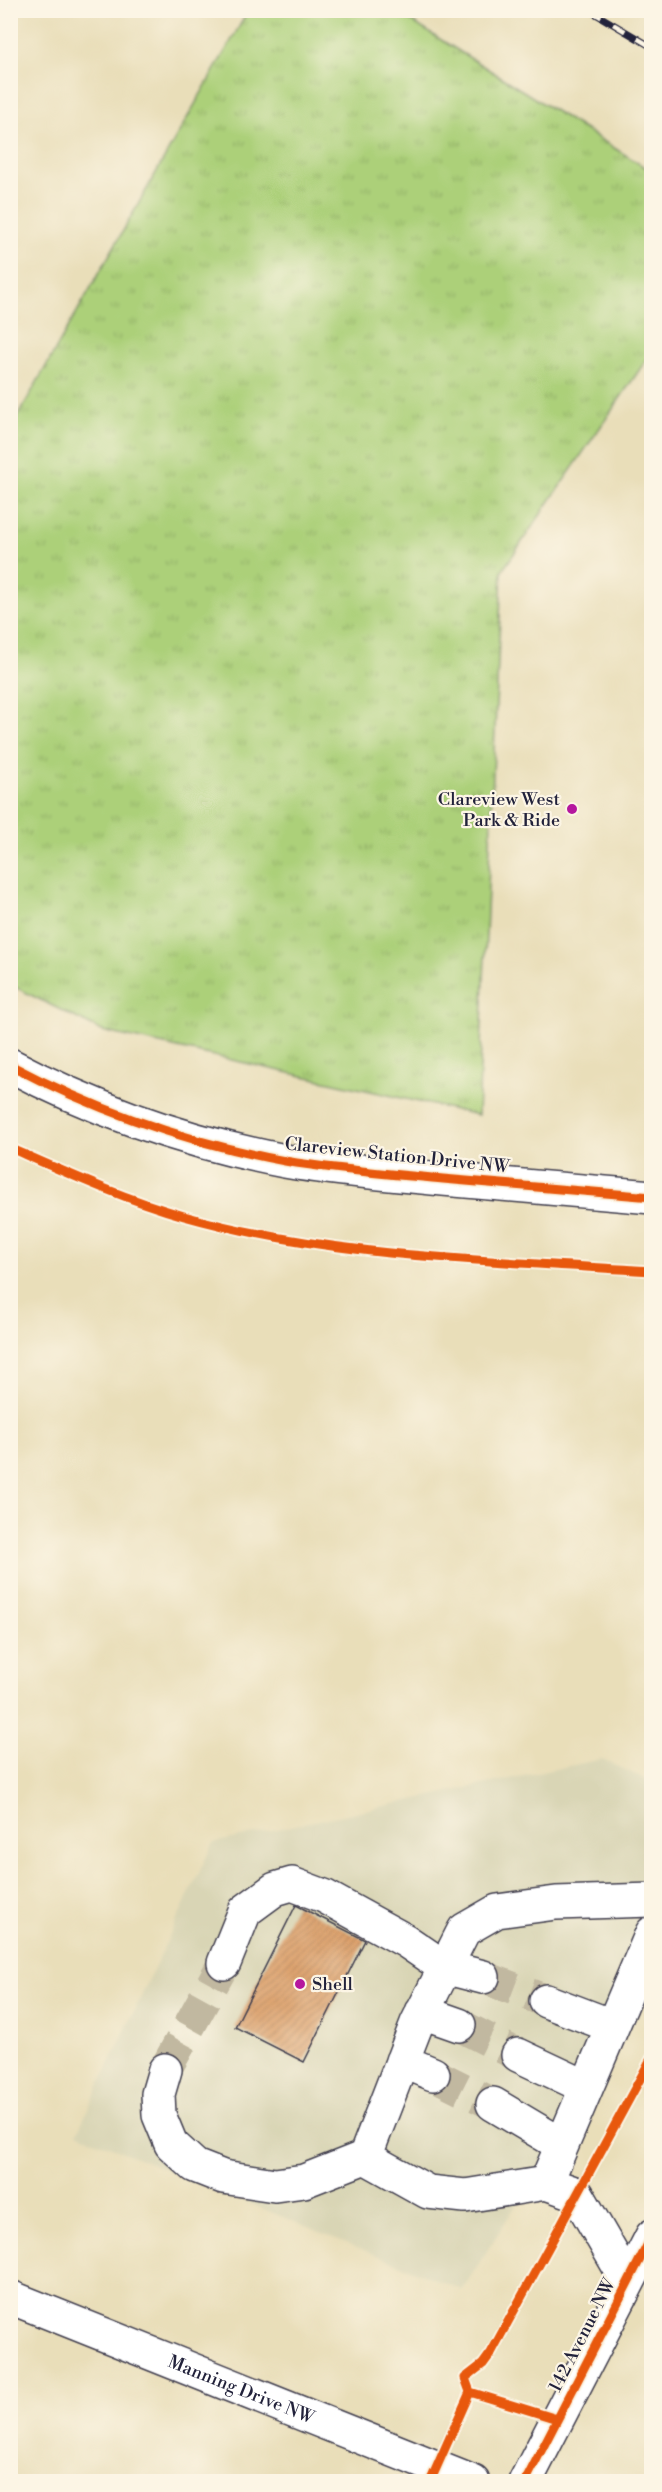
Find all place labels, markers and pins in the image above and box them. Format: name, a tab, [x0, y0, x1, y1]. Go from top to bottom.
place label: Clareview West Park & Ride	[438, 788, 561, 832]
marker: Clareview West Park & Ride	[565, 802, 579, 816]
place label: Shell	[312, 1973, 353, 1996]
marker: Shell	[293, 1977, 307, 1991]

